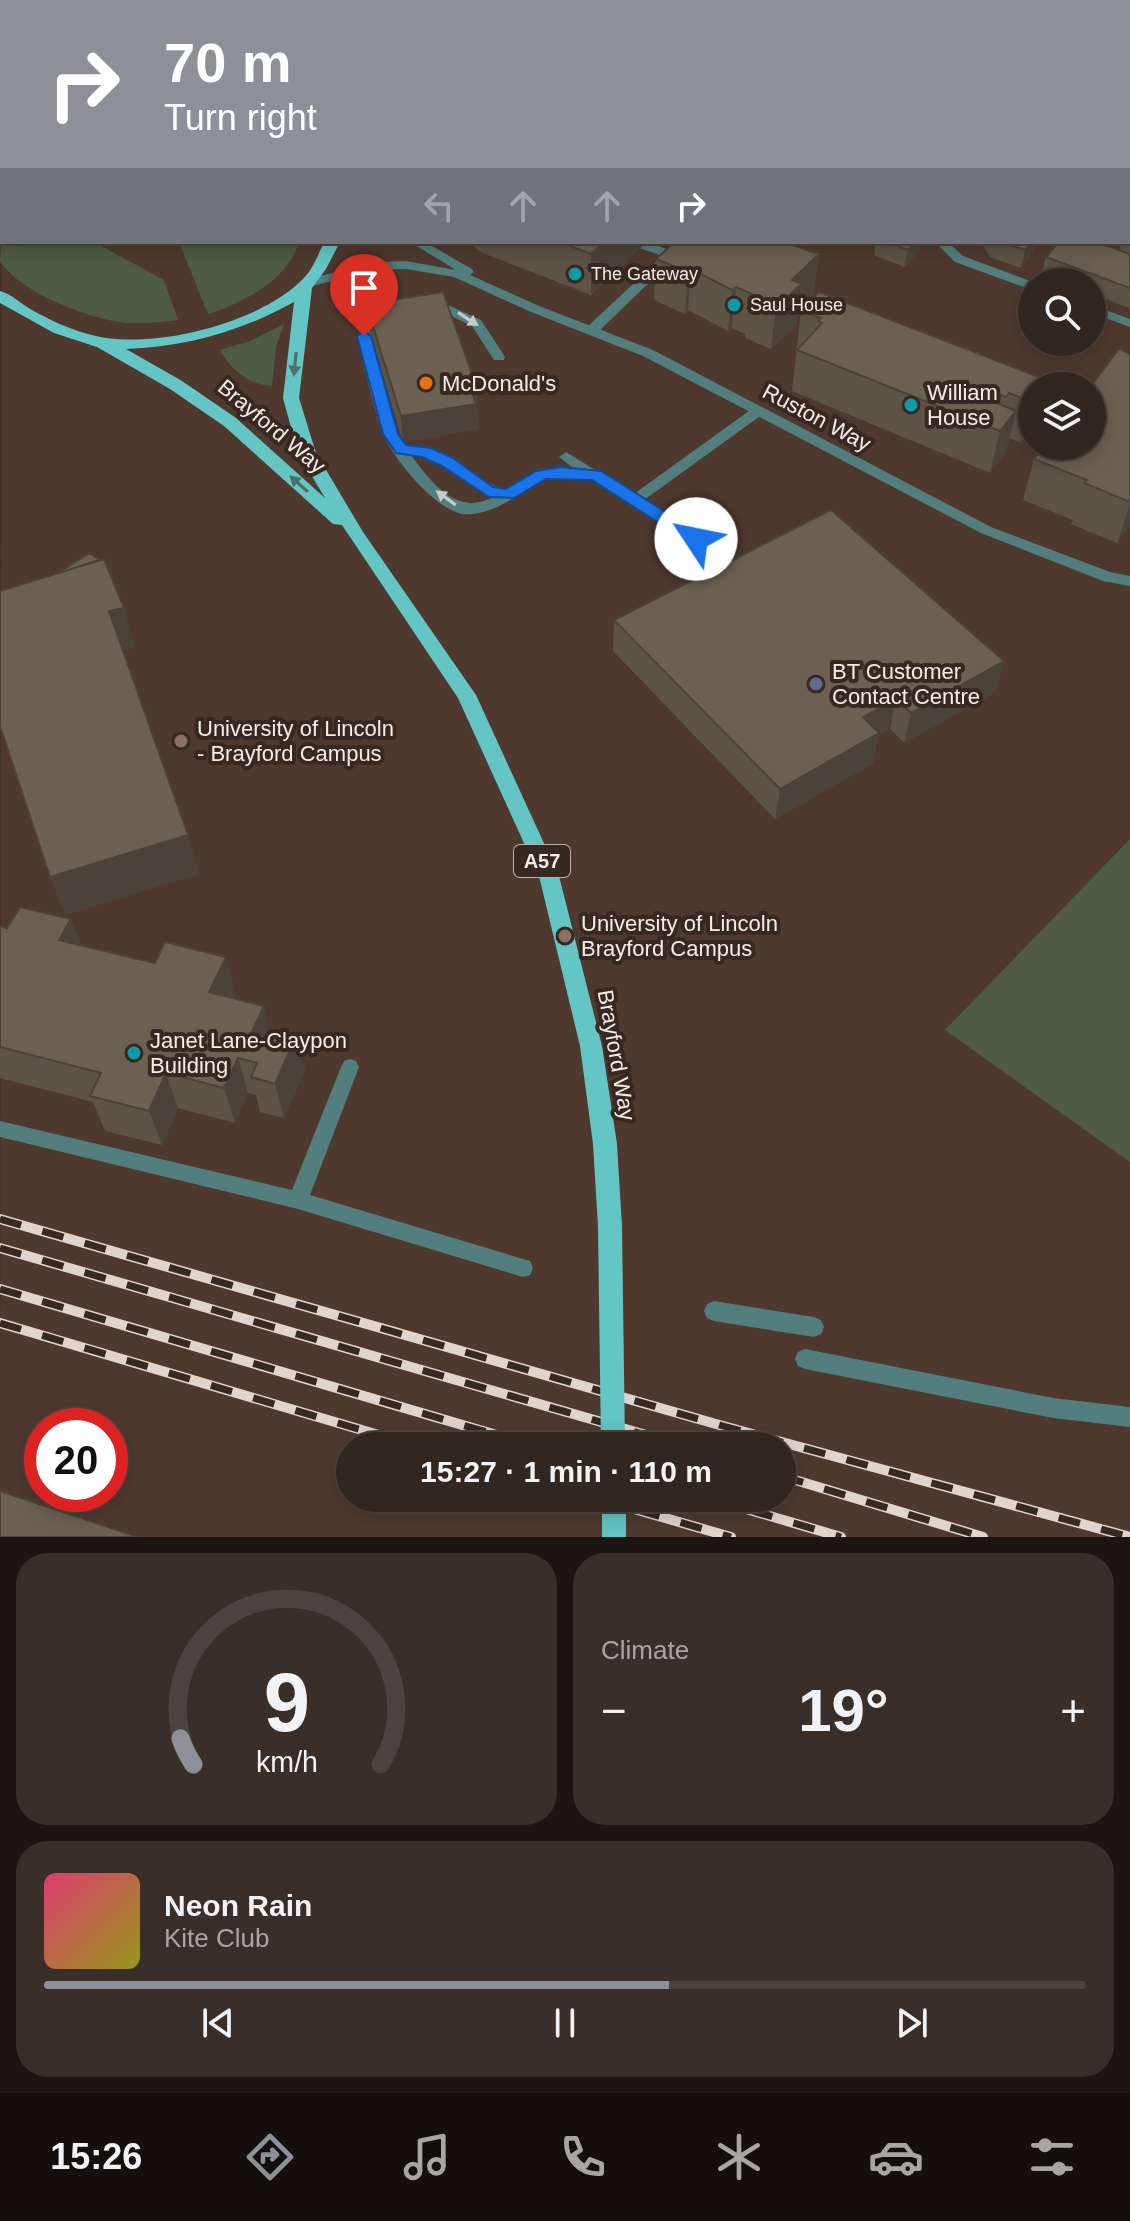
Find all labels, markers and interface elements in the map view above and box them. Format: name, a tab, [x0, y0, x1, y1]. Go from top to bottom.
text: 70 m	[164, 31, 292, 94]
icon: right	[32, 32, 136, 136]
text: Turn right	[164, 97, 317, 138]
icon: left	[417, 184, 461, 228]
icon: ahead	[501, 184, 545, 228]
icon: ahead	[585, 184, 629, 228]
icon: right	[669, 184, 713, 228]
pin	[330, 254, 398, 336]
place label: The Gateway	[591, 264, 698, 284]
marker: The Gateway	[566, 265, 584, 283]
icon: arrive	[342, 266, 386, 310]
map controls	[1018, 268, 1106, 460]
button: search	[1018, 268, 1106, 356]
place label: Saul House	[750, 295, 843, 315]
marker: Saul House	[725, 296, 743, 314]
one-way arrow	[458, 311, 479, 326]
one-way arrow	[289, 352, 302, 377]
place label: McDonald's	[442, 371, 556, 396]
button: layers	[1018, 372, 1106, 460]
street label: Brayford Way	[213, 374, 330, 479]
marker: McDonald's	[417, 374, 435, 392]
street label: Ruston Way	[758, 378, 875, 456]
place label: William House	[927, 380, 998, 430]
marker: William House	[902, 396, 920, 414]
one-way arrow	[290, 475, 309, 493]
one-way arrow	[435, 490, 457, 506]
position arrow	[654, 497, 738, 581]
place label: BT Customer Contact Centre	[832, 659, 980, 709]
marker: BT Customer Contact Centre	[807, 675, 825, 693]
place label: University of Lincoln - Brayford Campus	[197, 716, 394, 766]
marker: University of Lincoln - Brayford Campus	[172, 732, 190, 750]
road number: A57	[514, 845, 570, 877]
place label: University of Lincoln Brayford Campus	[581, 911, 778, 961]
marker: University of Lincoln Brayford Campus	[556, 927, 574, 945]
street label: Brayford Way	[593, 988, 640, 1122]
place label: Janet Lane-Claypon Building	[150, 1028, 347, 1078]
marker: Janet Lane-Claypon Building	[125, 1044, 143, 1062]
speed limit sign: 20	[24, 1408, 128, 1512]
text: 15:27 · 1 min · 110 m	[420, 1455, 712, 1488]
text: Climate	[601, 1635, 689, 1665]
text: 9	[263, 1656, 310, 1749]
text: 19°	[798, 1677, 889, 1744]
text: −	[601, 1686, 627, 1735]
text: +	[1060, 1686, 1086, 1735]
text: km/h	[256, 1746, 317, 1778]
text: Neon Rain	[164, 1889, 312, 1922]
text: Kite Club	[164, 1923, 270, 1953]
icon: previous	[196, 2001, 240, 2045]
icon: pause	[543, 2001, 587, 2045]
icon: next	[890, 2001, 934, 2045]
icon: directions	[242, 2129, 298, 2185]
icon: music	[399, 2129, 455, 2185]
icon: phone	[555, 2129, 611, 2185]
icon: climate	[711, 2129, 767, 2185]
icon: car	[868, 2129, 924, 2185]
icon: filters	[1024, 2129, 1080, 2185]
text: 15:26	[50, 2136, 142, 2177]

